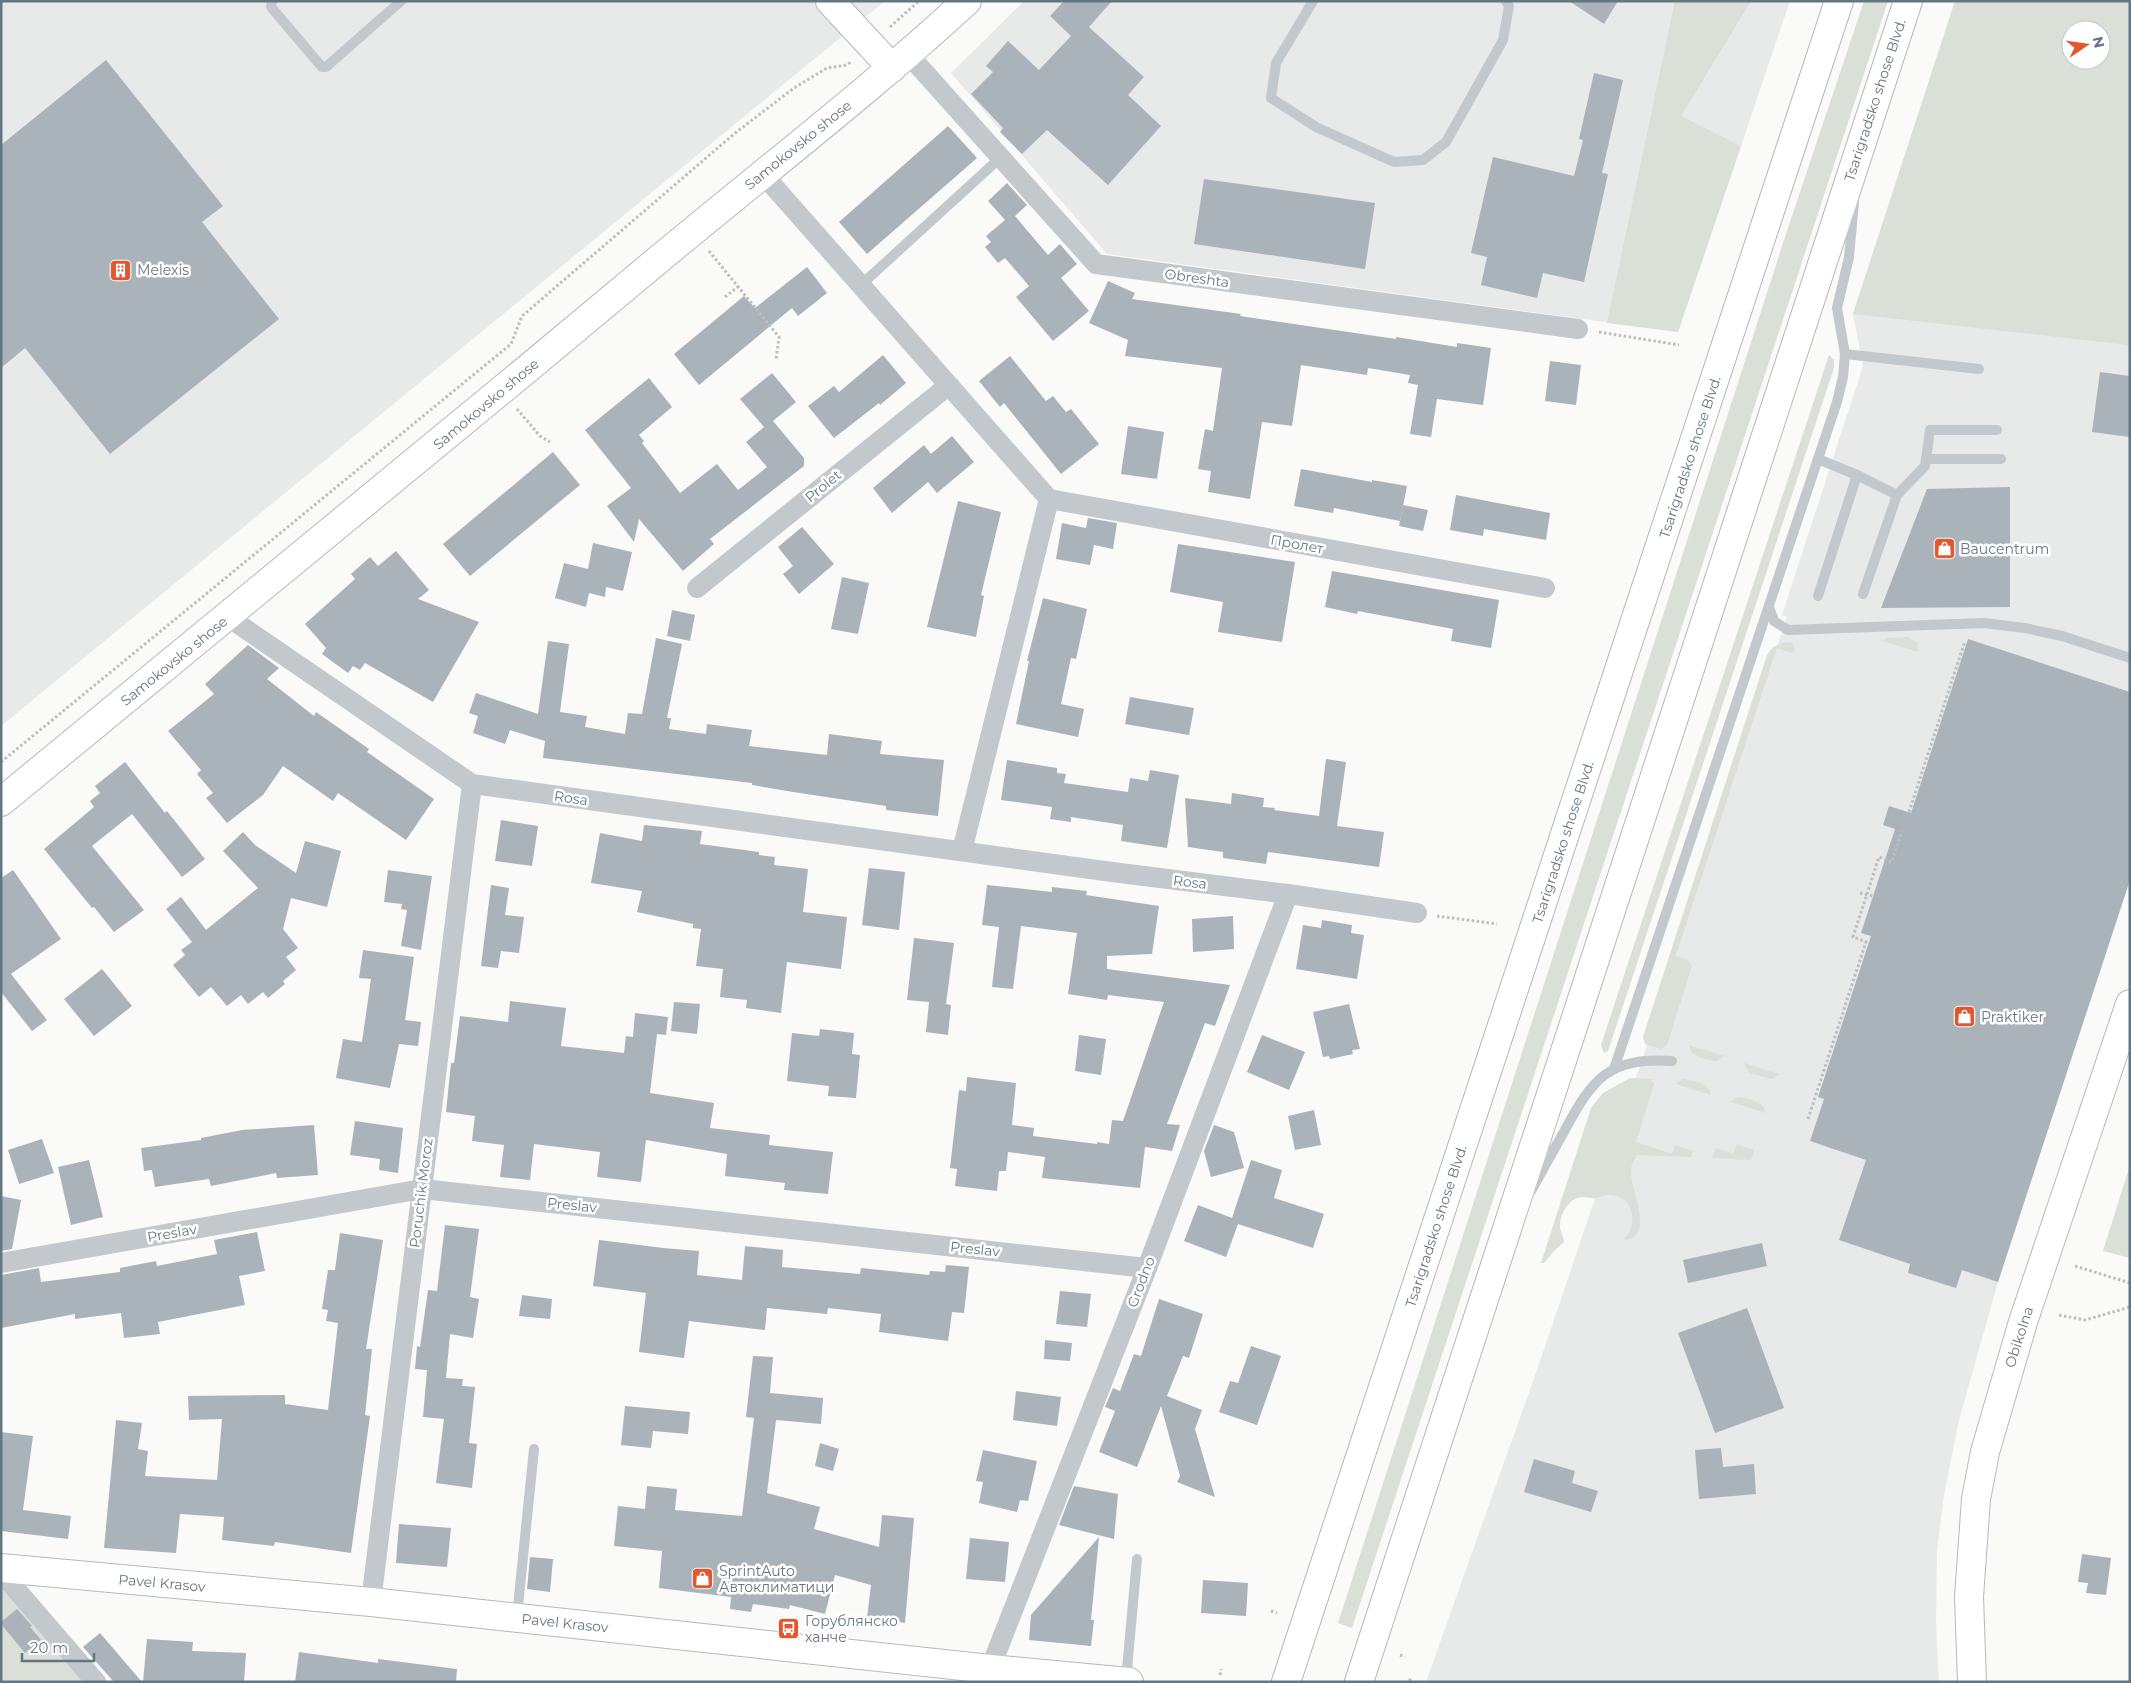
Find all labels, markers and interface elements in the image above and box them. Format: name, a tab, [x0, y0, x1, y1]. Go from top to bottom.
street label: Tsarigradsko shose Blvd.	[1840, 16, 1910, 184]
north arrow	[2061, 20, 2111, 70]
text: N	[2089, 35, 2109, 50]
street label: Samokovsko shose	[741, 96, 855, 194]
building icon: Мelexis	[109, 258, 133, 282]
place label: Мelexis	[137, 261, 189, 279]
street label: Obreshta	[1164, 265, 1230, 291]
street label: Samokovsko shose	[430, 355, 542, 453]
street label: Tsarigradsko shose Blvd.	[1655, 373, 1725, 541]
street label: Prolet	[801, 466, 845, 506]
street label: Пролет	[1269, 530, 1325, 558]
shop icon: Baucentrum	[1932, 537, 1956, 561]
place label: Baucentrum	[1960, 540, 2049, 558]
street label: Samokovsko shose	[117, 612, 231, 710]
street label: Tsarigradsko shose Blvd.	[1528, 758, 1598, 926]
street label: Rosa	[553, 787, 589, 809]
street label: Rosa	[1172, 871, 1208, 893]
shop icon: Praktiker	[1953, 1005, 1977, 1029]
place label: Praktiker	[1981, 1008, 2044, 1026]
street label: Poruchik Moroz	[405, 1137, 437, 1249]
street label: Tsarigradsko shose Blvd.	[1401, 1142, 1471, 1310]
street label: Preslav	[546, 1193, 598, 1217]
street label: Preslav	[146, 1220, 199, 1246]
street label: Preslav	[949, 1237, 1001, 1261]
street label: Grodno	[1123, 1254, 1159, 1310]
street label: Obikolna	[2001, 1304, 2037, 1370]
place label: SprintAuto Автоклиматици	[719, 1562, 834, 1596]
shop icon: SprintAuto Автоклиматици	[691, 1567, 715, 1591]
street label: Pavel Krasov	[118, 1570, 207, 1596]
street label: Pavel Krasov	[521, 1609, 610, 1637]
place label: Горублянско ханче	[805, 1612, 898, 1646]
bus stop icon: Горублянско ханче	[777, 1617, 801, 1641]
scale bar	[22, 1630, 95, 1662]
text: 20 m	[30, 1638, 68, 1657]

